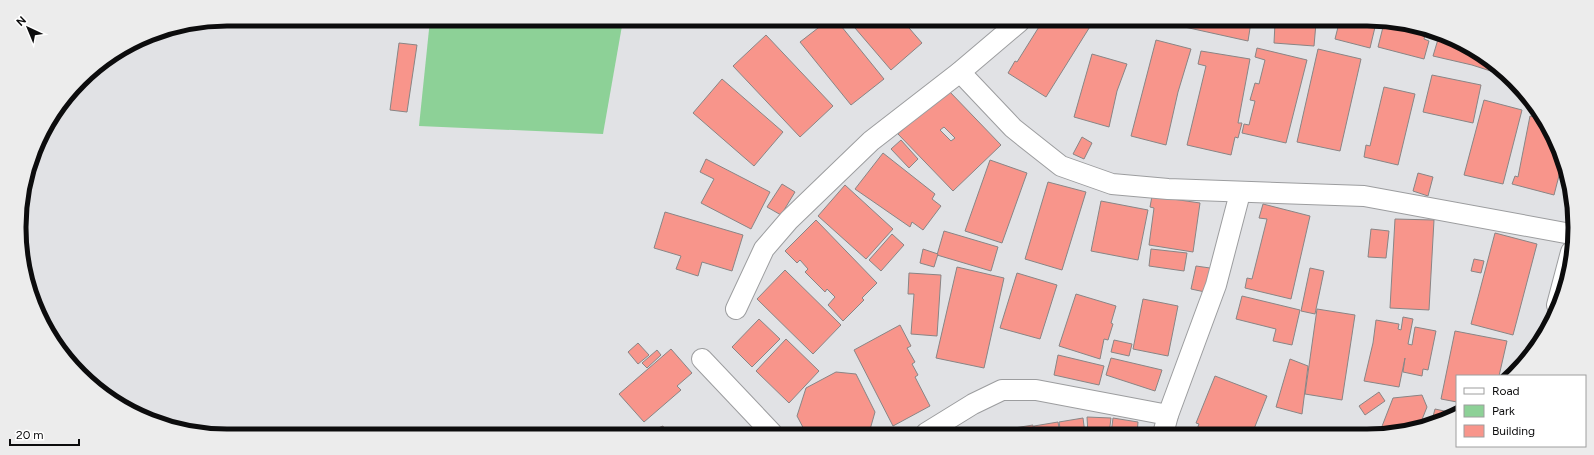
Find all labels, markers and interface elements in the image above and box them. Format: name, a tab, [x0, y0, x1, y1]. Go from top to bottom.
north arrow	[8, 8, 48, 48]
text: N	[14, 14, 29, 29]
legend	[1456, 375, 1586, 447]
text: Road	[1492, 384, 1520, 398]
text: Park	[1492, 404, 1515, 418]
scale bar	[10, 421, 79, 447]
text: Building	[1492, 424, 1535, 438]
text: 20 m	[16, 428, 44, 442]

